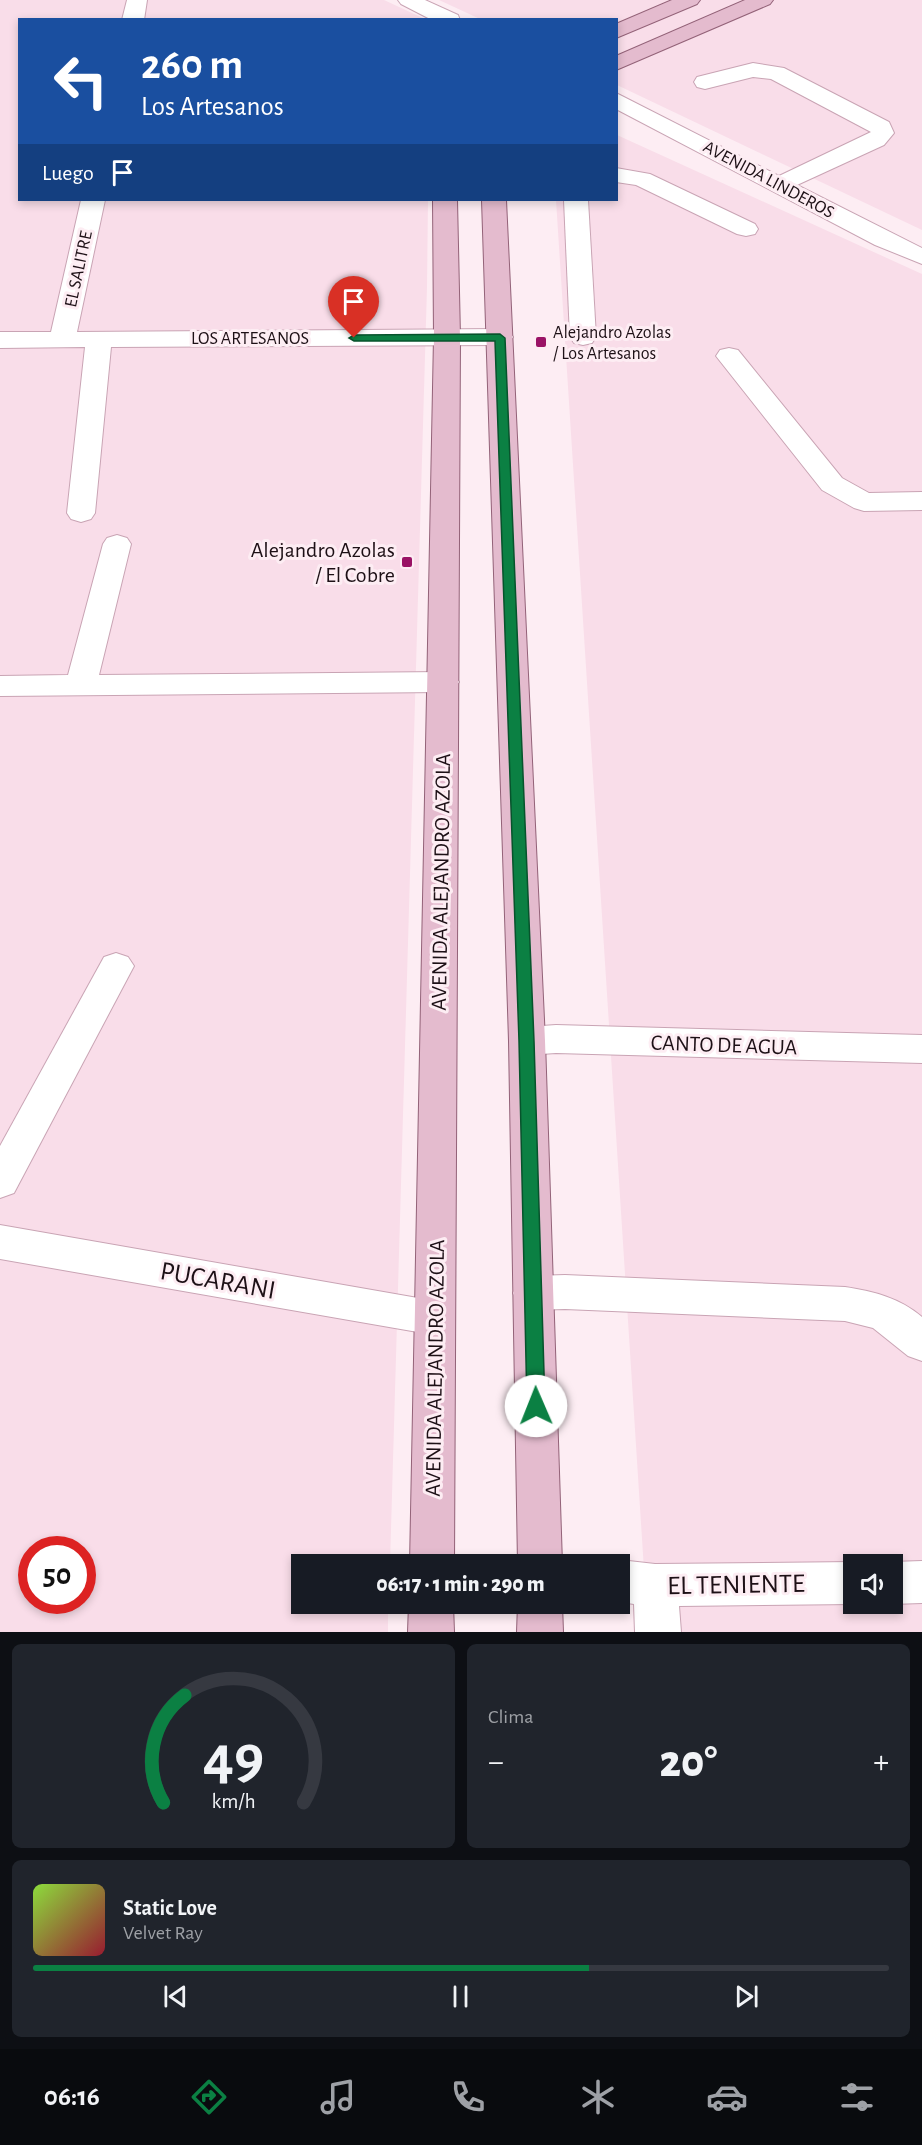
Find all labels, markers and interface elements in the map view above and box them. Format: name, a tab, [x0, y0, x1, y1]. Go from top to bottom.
icon: left	[42, 42, 120, 120]
text: 260 m	[141, 44, 243, 86]
text: Los Artesanos	[141, 93, 284, 120]
street label: AVENIDA LINDEROS	[700, 138, 837, 222]
icon: arrive	[106, 156, 139, 189]
text: Luego	[42, 162, 94, 184]
street label: EL SALITRE	[62, 229, 96, 309]
pin	[328, 276, 379, 338]
icon: arrive	[337, 285, 370, 318]
place label: Alejandro Azolas / Los Artesanos	[553, 324, 671, 363]
street label: LOS ARTESANOS	[191, 330, 309, 348]
marker: Alejandro Azolas / Los Artesanos	[534, 335, 548, 349]
place label: Alejandro Azolas / El Cobre	[251, 539, 395, 586]
marker: Alejandro Azolas / El Cobre	[400, 555, 414, 569]
street label: AVENIDA ALEJANDRO AZOLA	[428, 753, 454, 1011]
street label: CANTO DE AGUA	[650, 1031, 798, 1059]
street label: AVENIDA ALEJANDRO AZOLA	[422, 1239, 448, 1497]
street label: PUCARANI	[158, 1257, 278, 1304]
position arrow	[504, 1374, 568, 1438]
speed limit sign: 50	[18, 1536, 96, 1614]
map controls	[843, 1554, 903, 1614]
button: sound	[843, 1554, 903, 1614]
street label: EL TENIENTE	[667, 1570, 805, 1599]
text: 06:17 · 1 min · 290 m	[376, 1573, 545, 1595]
text: Clima	[488, 1707, 533, 1727]
text: 49	[203, 1727, 264, 1789]
text: 20°	[659, 1740, 718, 1785]
text: −	[488, 1746, 504, 1779]
text: +	[873, 1746, 889, 1779]
text: km/h	[211, 1791, 256, 1812]
text: Static Love	[123, 1897, 217, 1919]
text: Velvet Ray	[123, 1923, 203, 1943]
icon: previous	[159, 1980, 192, 2013]
icon: pause	[444, 1980, 477, 2013]
icon: next	[730, 1980, 763, 2013]
icon: directions	[188, 2076, 230, 2118]
icon: music	[317, 2076, 359, 2118]
icon: phone	[447, 2076, 489, 2118]
icon: climate	[577, 2076, 619, 2118]
icon: car	[706, 2076, 748, 2118]
icon: filters	[836, 2076, 878, 2118]
text: 06:16	[44, 2083, 100, 2110]

